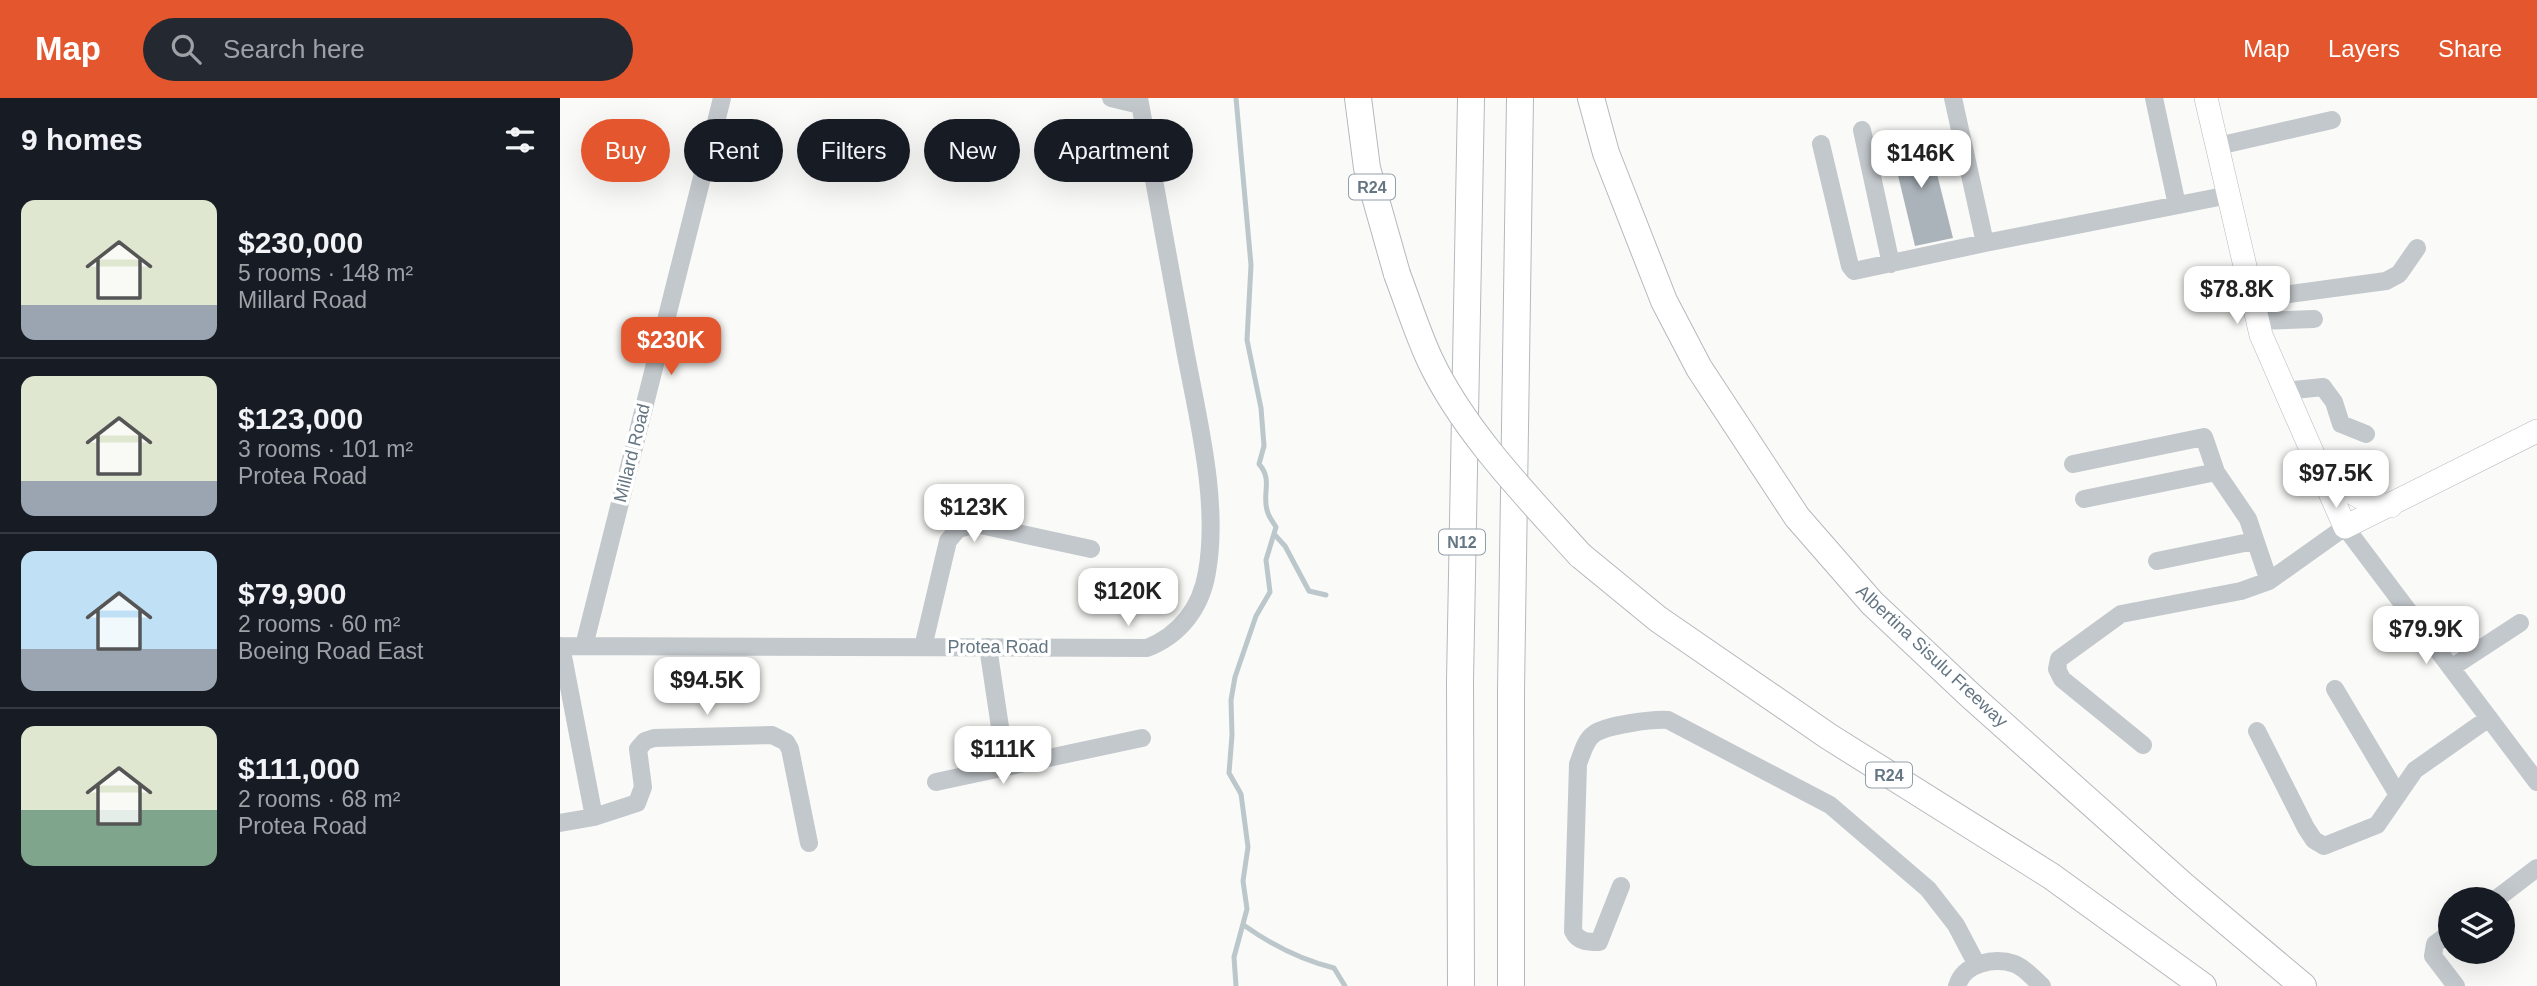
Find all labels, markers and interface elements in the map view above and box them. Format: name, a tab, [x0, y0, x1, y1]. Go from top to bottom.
search box	[143, 18, 633, 81]
text: Map	[35, 30, 101, 67]
icon: search	[167, 30, 205, 68]
text: Search here	[223, 34, 365, 64]
text: Map	[2243, 35, 2290, 62]
text: Layers	[2328, 35, 2400, 62]
text: Share	[2438, 35, 2502, 62]
chip: Buy	[581, 119, 670, 182]
chip: Rent	[684, 119, 783, 182]
chip: Filters	[797, 119, 910, 182]
chip: New	[924, 119, 1020, 182]
chip: Apartment	[1034, 119, 1193, 182]
icon: filters	[501, 121, 539, 159]
text: 9 homes	[21, 123, 143, 156]
pin: $146K	[1872, 130, 1970, 190]
text: $146K	[1887, 140, 1955, 166]
road number: R24	[1349, 174, 1395, 200]
text: $230,000	[238, 226, 363, 259]
icon: home	[77, 228, 161, 312]
text: 5 rooms · 148 m²	[238, 260, 413, 286]
pin: $78.8K	[2180, 266, 2294, 326]
text: $78.8K	[2200, 276, 2274, 302]
text: Millard Road	[238, 287, 367, 313]
pin: $230K	[622, 317, 720, 377]
text: $230K	[637, 327, 705, 353]
text: $123,000	[238, 402, 363, 435]
street label: Millard Road	[610, 402, 654, 504]
icon: home	[77, 404, 161, 488]
text: 3 rooms · 101 m²	[238, 436, 413, 462]
pin: $97.5K	[2279, 450, 2393, 510]
text: $97.5K	[2299, 460, 2373, 486]
text: Protea Road	[238, 463, 367, 489]
pin: $123K	[925, 484, 1023, 544]
text: $123K	[940, 494, 1008, 520]
road number: N12	[1439, 530, 1485, 555]
pin: $120K	[1079, 568, 1177, 628]
text: $79,900	[238, 577, 346, 610]
text: $120K	[1094, 578, 1162, 604]
icon: home	[77, 579, 161, 663]
street label: Albertina Sisulu Freeway	[1852, 581, 2012, 731]
pin: $79.9K	[2369, 606, 2483, 666]
text: 2 rooms · 60 m²	[238, 611, 400, 637]
text: $79.9K	[2389, 616, 2463, 642]
street label: Protea Road	[947, 637, 1049, 657]
text: Boeing Road East	[238, 638, 423, 664]
pin: $94.5K	[650, 658, 764, 717]
text: $94.5K	[670, 667, 744, 693]
pin: $111K	[954, 726, 1052, 786]
text: $111K	[970, 736, 1036, 762]
text: $111,000	[238, 752, 360, 785]
icon: home	[77, 754, 161, 838]
road number: R24	[1866, 762, 1912, 788]
text: 2 rooms · 68 m²	[238, 786, 400, 812]
text: Protea Road	[238, 813, 367, 839]
map controls	[2438, 887, 2515, 964]
button: layers	[2438, 887, 2515, 964]

